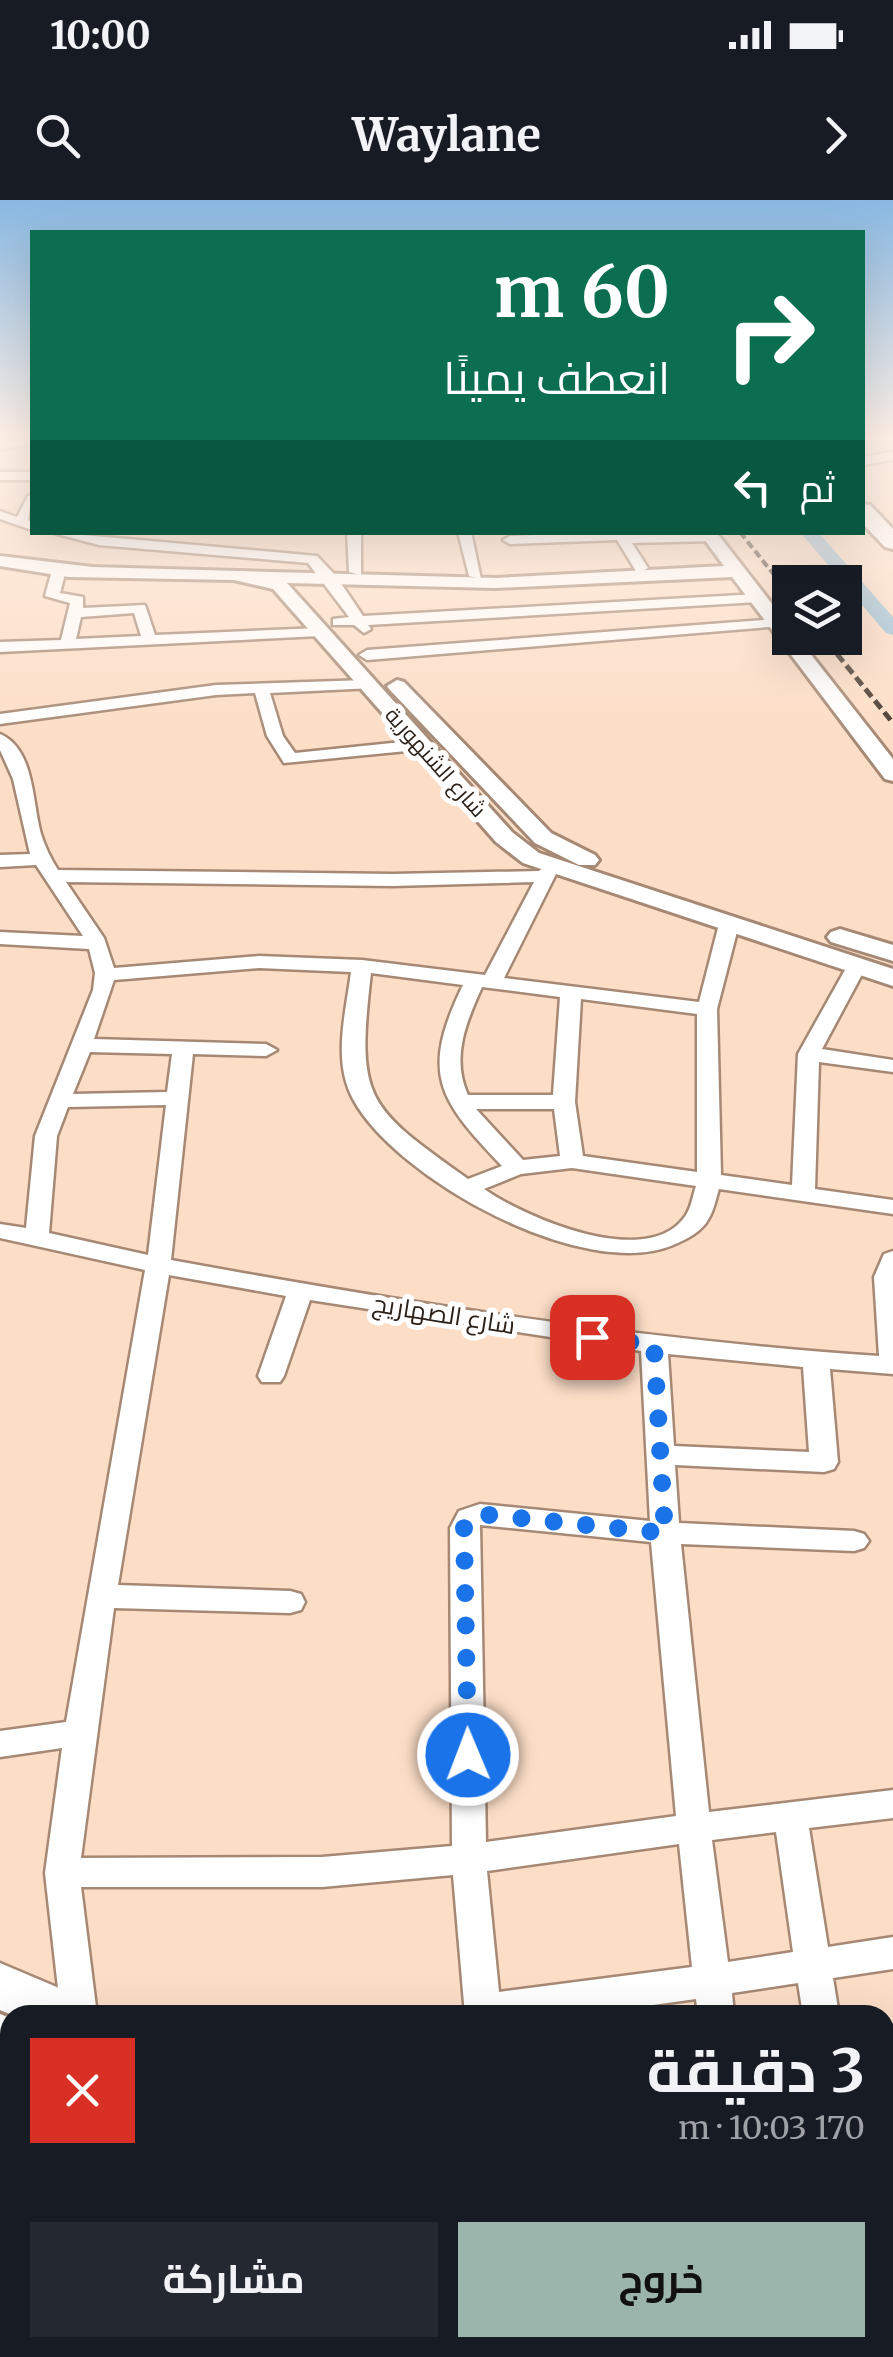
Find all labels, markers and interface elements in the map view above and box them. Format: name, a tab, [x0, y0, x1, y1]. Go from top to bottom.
text: 10:00	[50, 12, 151, 59]
text: Waylane	[352, 107, 541, 163]
icon: search	[30, 108, 85, 163]
icon: forward	[808, 108, 863, 163]
text: 60 m	[494, 248, 670, 336]
icon: right	[705, 270, 835, 400]
text: انعطف يمينًا	[443, 350, 670, 406]
icon: left	[725, 460, 780, 515]
text: ثم	[800, 465, 835, 512]
map controls	[772, 565, 862, 655]
button: layers	[772, 565, 862, 655]
street label: شارع الشنهورية	[378, 701, 493, 824]
street label: شارع الصهاريج	[370, 1287, 518, 1342]
pin	[550, 1295, 635, 1380]
icon: arrive	[565, 1310, 620, 1365]
position arrow	[416, 1703, 520, 1807]
text: 3 دقيقة	[647, 2033, 865, 2108]
button: close	[30, 2038, 135, 2143]
text: 170 m · 10:03	[678, 2108, 865, 2148]
button: مشاركة	[30, 2222, 438, 2337]
button: خروج	[458, 2222, 865, 2337]

